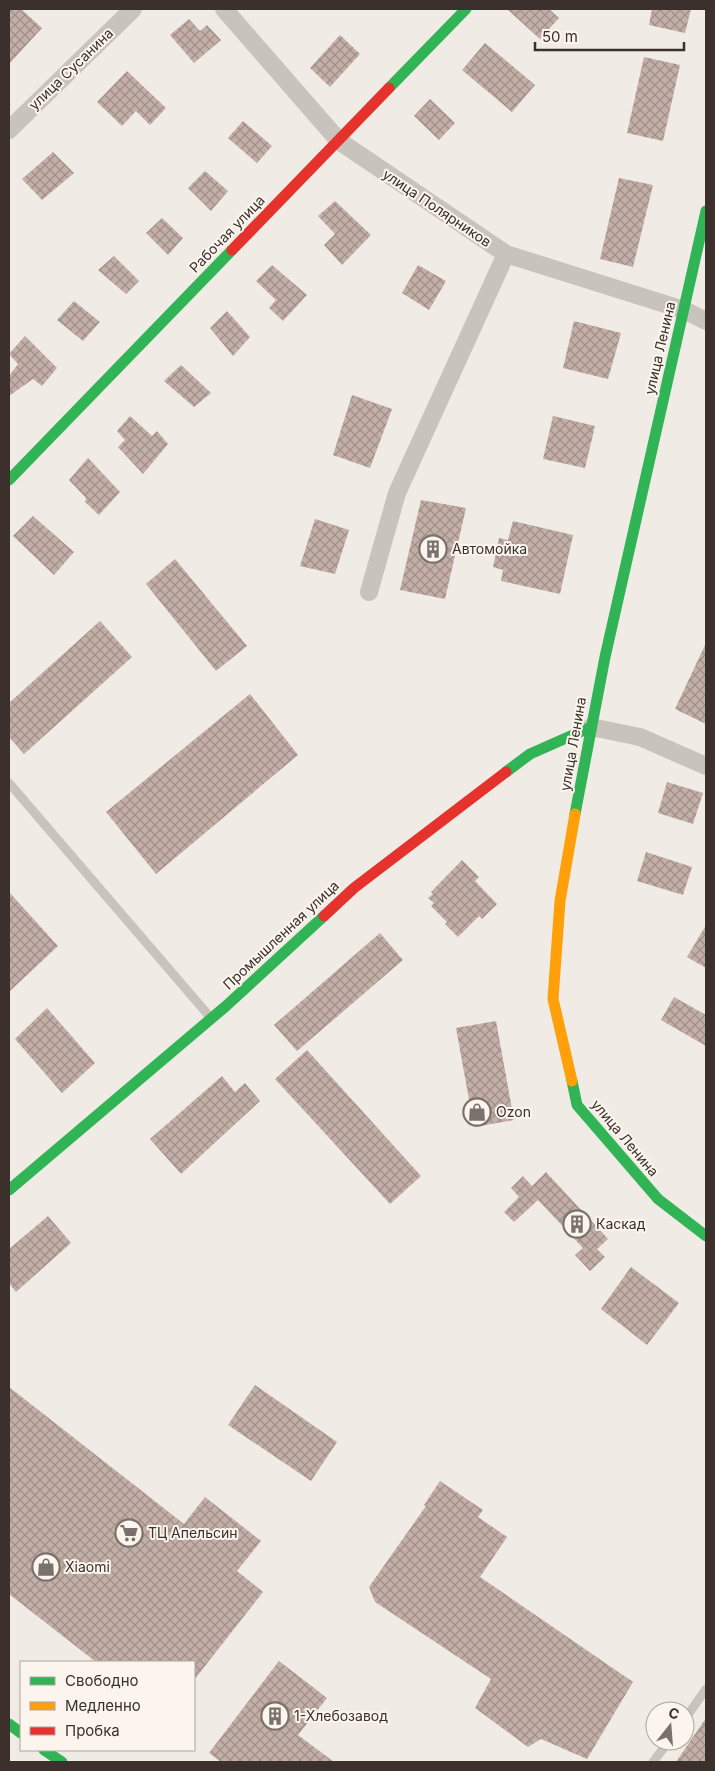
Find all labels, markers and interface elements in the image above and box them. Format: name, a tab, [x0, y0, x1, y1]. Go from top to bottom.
scale bar	[535, 20, 684, 52]
street label: улица Сусанина	[25, 24, 116, 113]
text: 50 m	[542, 27, 578, 46]
street label: улица Полярников	[380, 165, 495, 250]
street label: Рабочая улица	[185, 191, 268, 276]
street label: улица Ленина	[641, 300, 678, 396]
building icon: Автомойка	[418, 534, 448, 564]
place label: Автомойка	[452, 540, 527, 557]
street label: улица Ленина	[556, 696, 589, 792]
street label: Промышленная улица	[219, 877, 342, 993]
street label: улица Ленина	[588, 1096, 662, 1180]
shop icon: Ozon	[462, 1097, 492, 1127]
place label: Ozon	[496, 1103, 531, 1120]
building icon: Каскад	[562, 1209, 592, 1239]
place label: Каскад	[596, 1215, 646, 1232]
supermarket icon: ТЦ Апельсин	[114, 1518, 144, 1548]
place label: ТЦ Апельсин	[148, 1524, 238, 1541]
shop icon: Xiaomi	[31, 1552, 61, 1582]
place label: Xiaomi	[65, 1558, 110, 1575]
legend	[20, 1661, 195, 1751]
text: Свободно	[65, 1671, 139, 1690]
text: Медленно	[65, 1696, 141, 1715]
building icon: 1-Хлебозавод	[260, 1701, 290, 1731]
north arrow	[645, 1701, 695, 1751]
text: С	[667, 1703, 681, 1723]
place label: 1-Хлебозавод	[294, 1707, 388, 1724]
text: Пробка	[65, 1721, 120, 1740]

